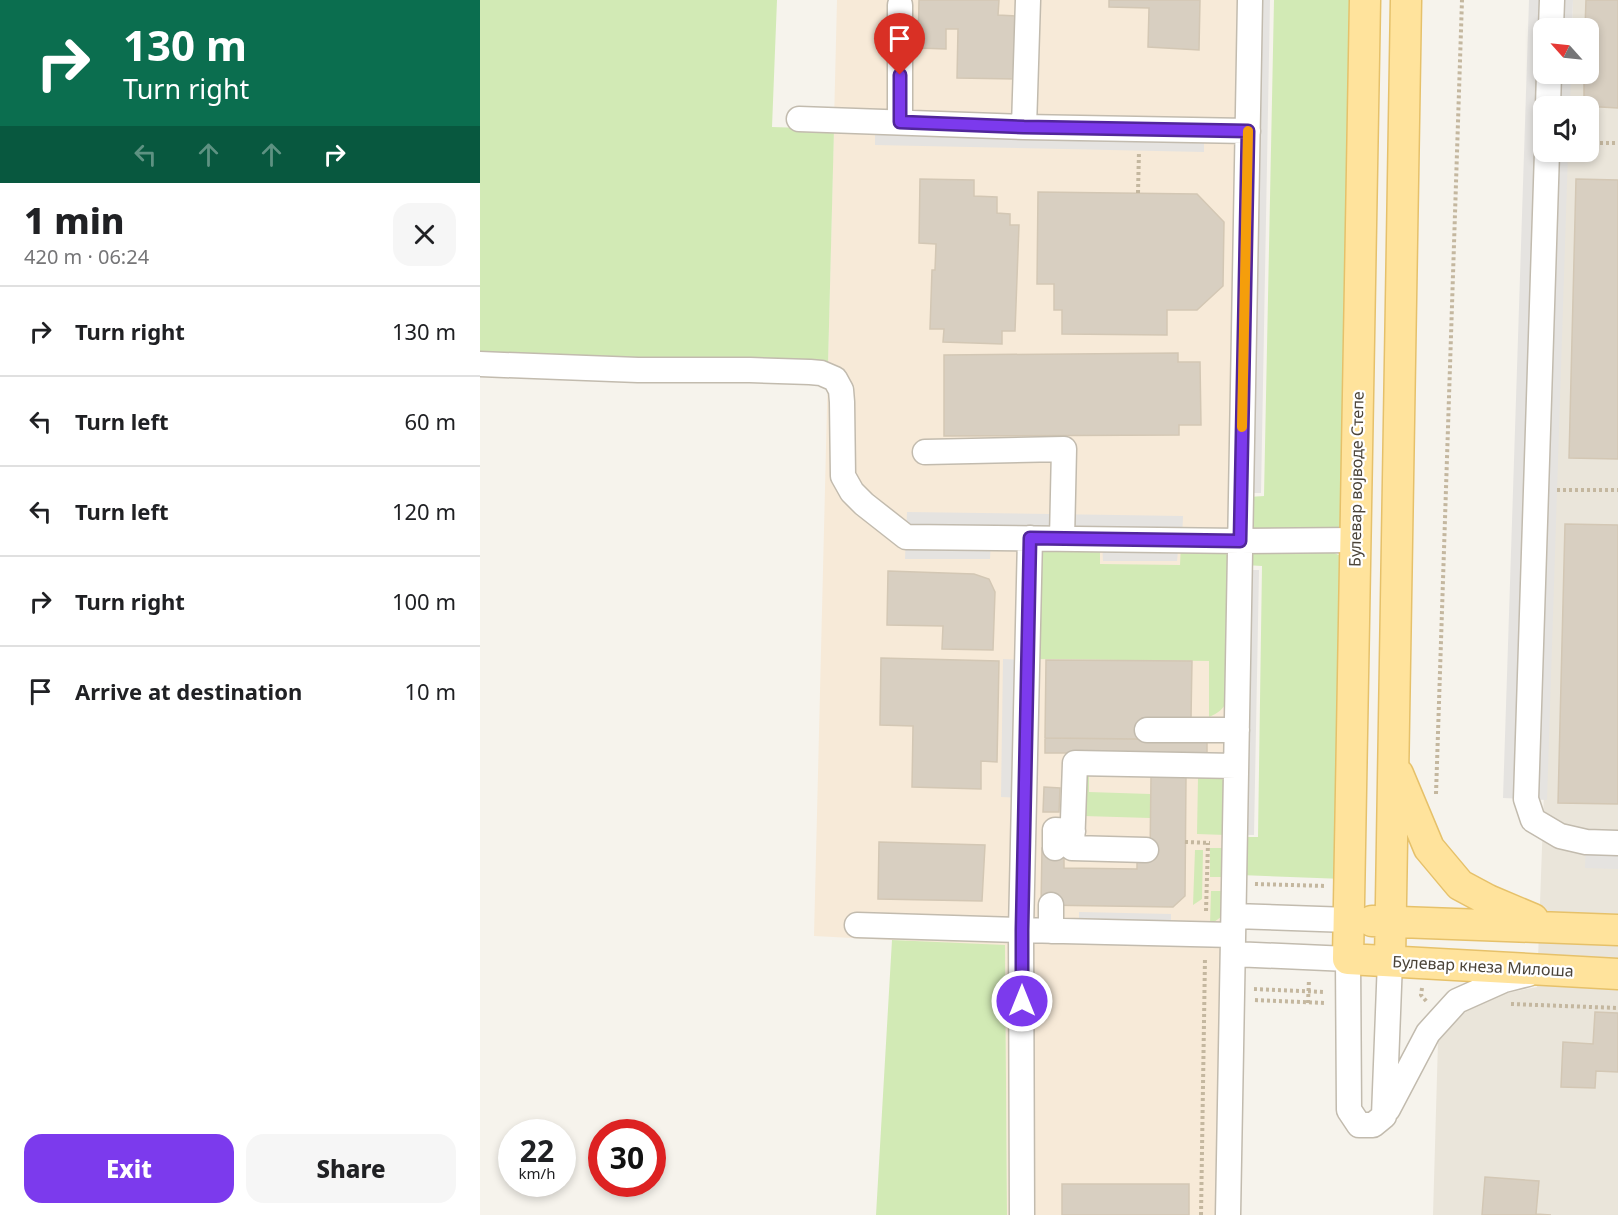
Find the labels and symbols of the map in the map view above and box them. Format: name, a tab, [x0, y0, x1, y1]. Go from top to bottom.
pin	[874, 13, 925, 75]
north arrow	[1533, 18, 1599, 84]
street label: Булевар војводе Степе	[1343, 391, 1369, 567]
street label: Булевар кнеза Милоша	[1392, 950, 1574, 982]
position arrow	[990, 969, 1054, 1033]
speed limit sign: 30	[588, 1119, 666, 1197]

